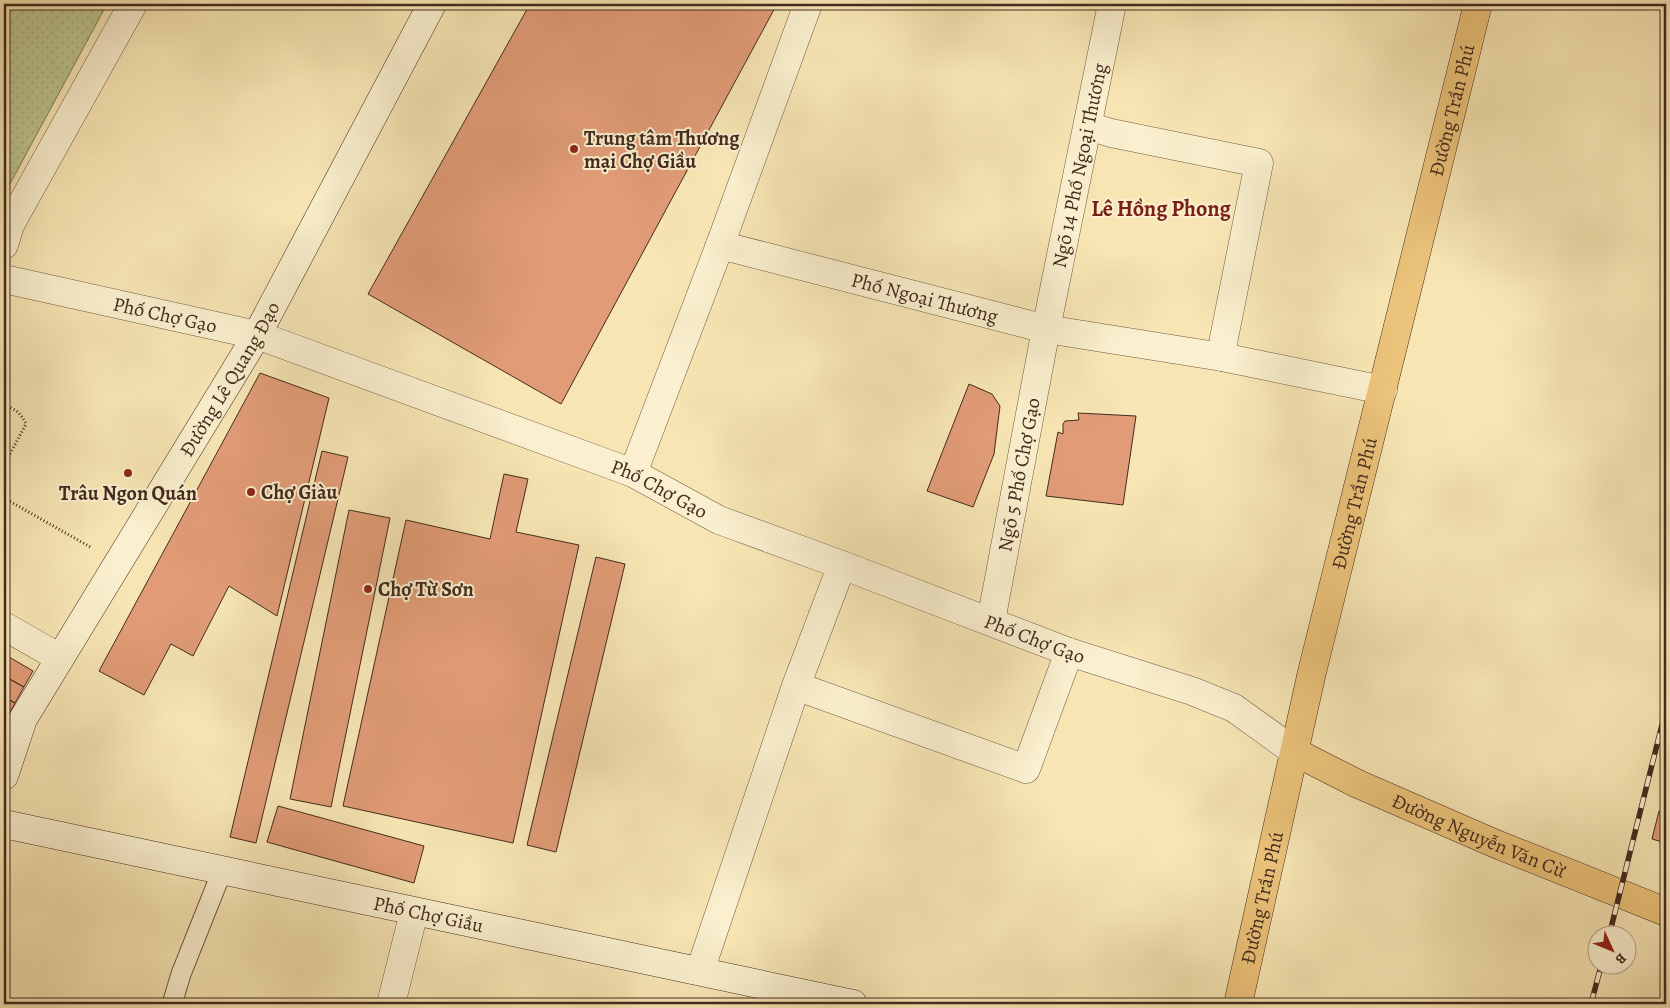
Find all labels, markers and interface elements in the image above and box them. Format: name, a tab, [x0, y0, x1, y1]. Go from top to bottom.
street label: Đường Trần Phú	[1423, 41, 1482, 179]
street label: Ngõ 14 Phố Ngoại Thương	[1046, 61, 1114, 270]
place label: Trung tâm Thương mại Chợ Giầu	[584, 125, 740, 175]
marker: Trung tâm Thương mại Chợ Giầu	[568, 143, 580, 155]
district label: Lê Hồng Phong	[1091, 194, 1232, 224]
street label: Phố Ngoại Thương	[848, 266, 1001, 330]
street label: Phố Chợ Gạo	[110, 291, 220, 340]
street label: Đường Lê Quang Đạo	[173, 297, 286, 462]
street label: Ngõ 5 Phố Chợ Gạo	[991, 395, 1047, 554]
street label: Đường Trần Phú	[1325, 434, 1384, 572]
street label: Phố Chợ Gạo	[607, 453, 712, 525]
marker: Trâu Ngon Quán	[122, 467, 134, 479]
place label: Chợ Giàu	[261, 479, 337, 506]
place label: Trâu Ngon Quán	[59, 480, 197, 507]
marker: Chợ Giàu	[245, 486, 257, 498]
place label: Chợ Từ Sơn	[378, 576, 474, 603]
marker: Chợ Từ Sơn	[362, 583, 374, 595]
street label: Phố Chợ Gạo	[980, 608, 1088, 670]
street label: Đường Nguyễn Văn Cừ	[1387, 787, 1570, 885]
street label: Đường Trần Phú	[1234, 829, 1290, 967]
street label: Phố Chợ Giầu	[371, 890, 486, 939]
north arrow	[1588, 926, 1638, 976]
text: B	[1611, 949, 1631, 969]

